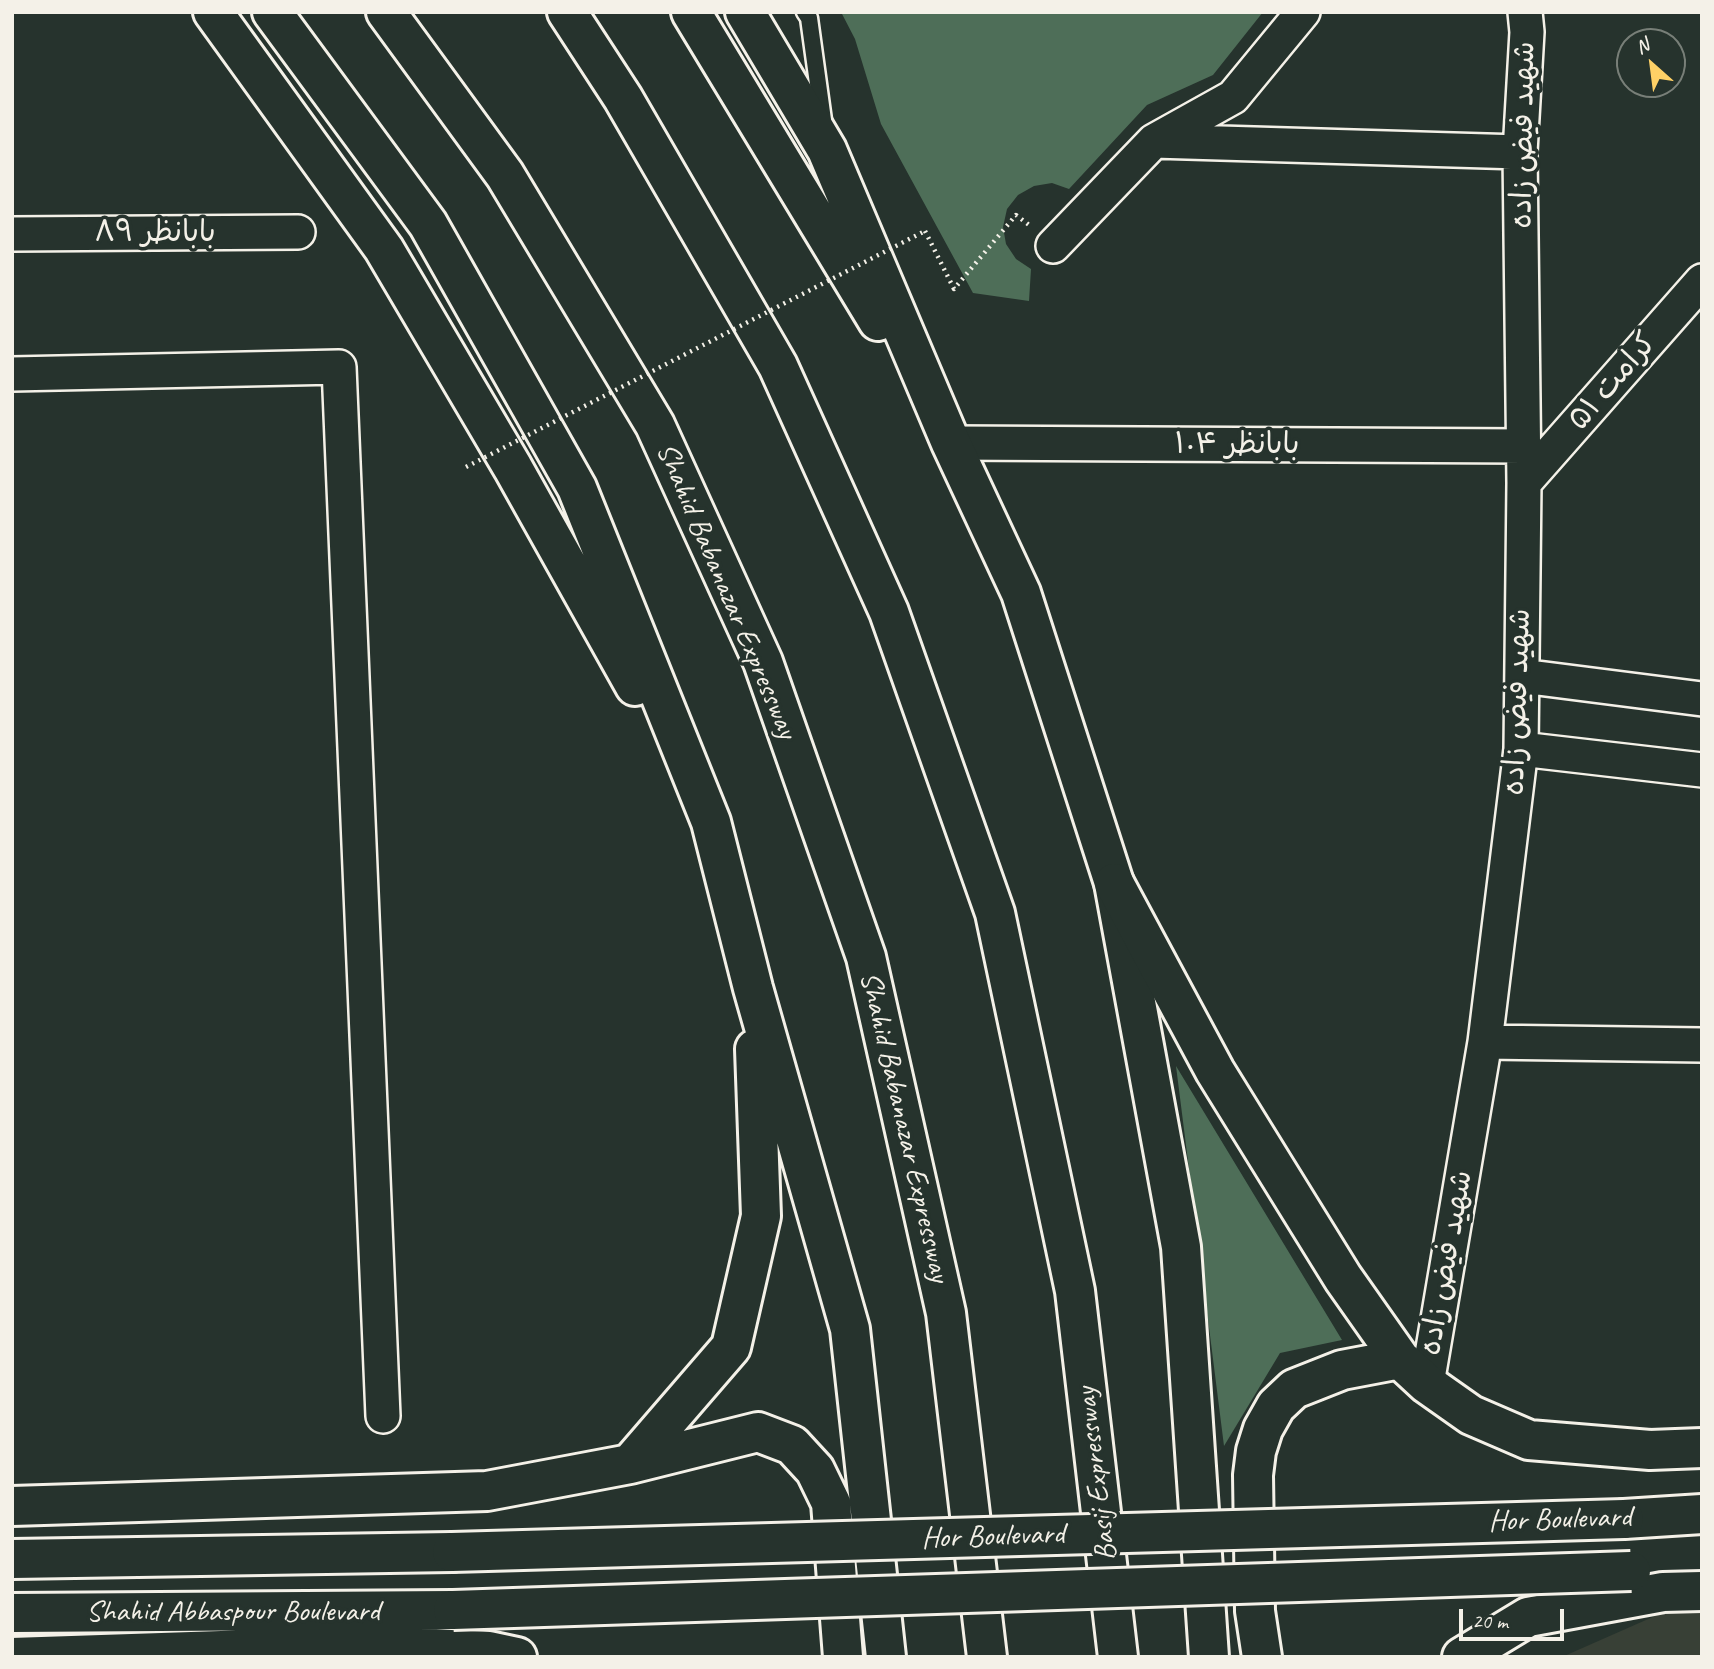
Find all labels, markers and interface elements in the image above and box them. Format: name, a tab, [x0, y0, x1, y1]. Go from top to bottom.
north arrow	[1616, 28, 1686, 98]
text: N	[1631, 33, 1653, 60]
street label: شهید فیض زاده	[1504, 41, 1544, 229]
street label: بابانظر ۸۹	[94, 215, 216, 251]
street label: کرامت ۵۱	[1561, 326, 1665, 438]
street label: بابانظر ۱۰۴	[1175, 427, 1299, 463]
street label: Shahid Babanazar Expressway	[647, 438, 805, 744]
street label: شهید فیض زاده	[1497, 608, 1539, 796]
street label: Shahid Babanazar Expressway	[851, 968, 957, 1286]
street label: شهید فیض زاده	[1413, 1168, 1481, 1358]
street label: Basij Expressway	[1069, 1385, 1125, 1563]
street label: Hor Boulevard	[1488, 1500, 1632, 1540]
street label: Hor Boulevard	[921, 1517, 1065, 1557]
street label: Shahid Abbaspour Boulevard	[86, 1594, 380, 1630]
scale bar	[1462, 1596, 1567, 1640]
text: 20 m	[1472, 1608, 1508, 1634]

